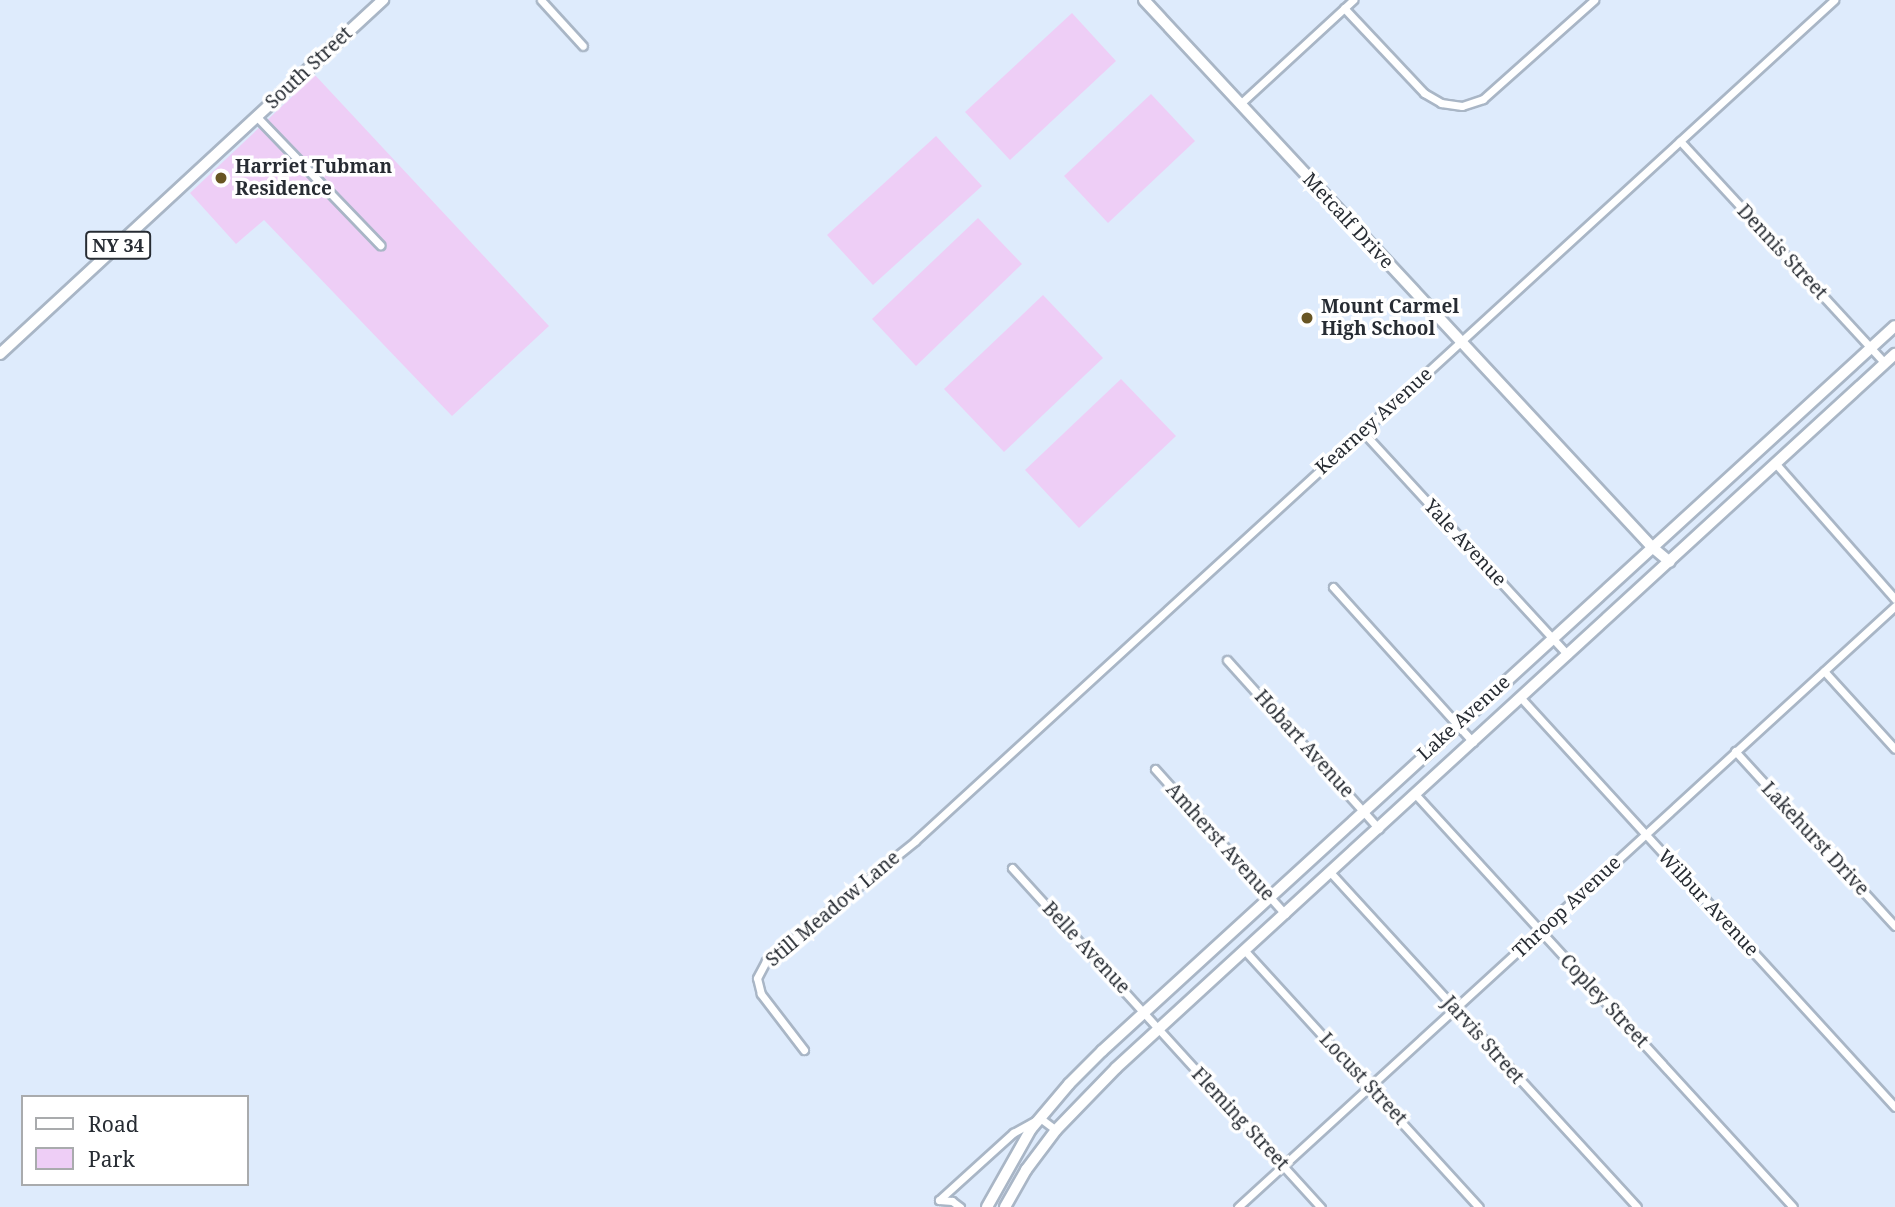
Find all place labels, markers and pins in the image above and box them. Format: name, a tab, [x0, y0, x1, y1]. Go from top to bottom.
place label: Harriet Tubman Residence	[235, 156, 392, 200]
marker: Harriet Tubman Residence	[213, 170, 229, 186]
place label: Mount Carmel High School	[1321, 296, 1459, 340]
marker: Mount Carmel High School	[1299, 310, 1315, 326]

